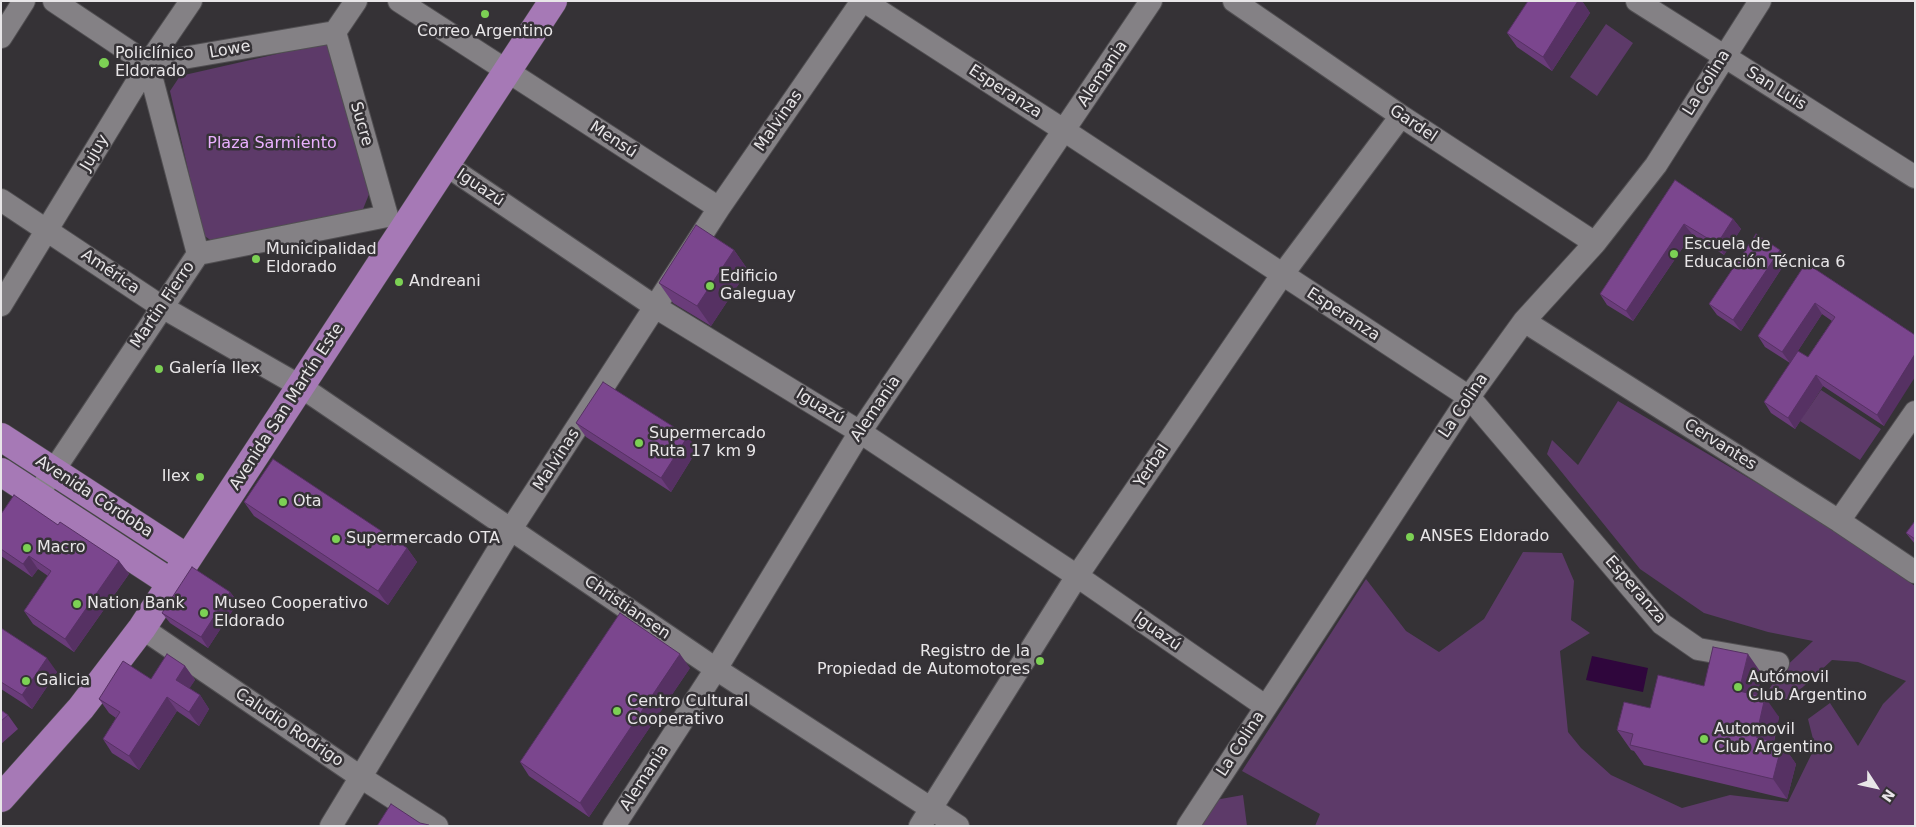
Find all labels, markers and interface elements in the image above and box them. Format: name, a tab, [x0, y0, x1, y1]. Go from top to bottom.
marker: Correo Argentino	[479, 8, 491, 20]
place label: Correo Argentino	[417, 22, 553, 42]
street label: Lowe	[208, 37, 252, 63]
street label: Alemania	[1074, 38, 1132, 110]
place label: Policlínico Eldorado	[115, 44, 194, 82]
street label: La Colina	[1679, 47, 1735, 119]
marker: Policlínico Eldorado	[97, 56, 111, 70]
street label: Esperanza	[965, 61, 1045, 123]
street label: San Luis	[1743, 63, 1809, 115]
street label: Malvinas	[751, 87, 807, 155]
street label: Sucre	[346, 100, 376, 148]
street label: Gardel	[1386, 101, 1440, 147]
street label: Mensú	[586, 118, 640, 162]
street label: Jujuy	[77, 131, 113, 175]
park label: Plaza Sarmiento	[207, 134, 337, 154]
street label: Iguazú	[453, 165, 507, 211]
place label: Escuela de Educación Técnica 6	[1684, 235, 1845, 273]
place label: Municipalidad Eldorado	[266, 240, 377, 278]
street label: América	[77, 246, 143, 298]
marker: Escuela de Educación Técnica 6	[1668, 248, 1680, 260]
marker: Municipalidad Eldorado	[250, 253, 262, 265]
street label: Martin Fierro	[127, 258, 199, 352]
place label: Edificio Galeguay	[720, 267, 796, 305]
place label: Andreani	[409, 272, 481, 292]
marker: Andreani	[393, 276, 405, 288]
marker: Edificio Galeguay	[704, 280, 716, 292]
street label: Esperanza	[1303, 284, 1383, 346]
street label: Avenida San Martín Este	[226, 320, 348, 494]
place label: Galería Ilex	[169, 359, 260, 379]
marker: Galería Ilex	[153, 363, 165, 375]
street label: La Colina	[1435, 370, 1493, 442]
street label: Alemania	[847, 373, 905, 445]
street label: Iguazú	[792, 385, 848, 429]
street label: Cervantes	[1680, 415, 1760, 475]
place label: Supermercado Ruta 17 km 9	[649, 424, 766, 462]
street label: Malvinas	[530, 425, 584, 495]
marker: Supermercado Ruta 17 km 9	[633, 437, 645, 449]
street label: Yerbal	[1130, 441, 1174, 491]
street label: Avenida Córdoba	[32, 452, 156, 542]
place label: Ilex	[162, 467, 190, 487]
marker: Ilex	[194, 471, 206, 483]
place label: Ota	[293, 492, 322, 512]
marker: Ota	[277, 496, 289, 508]
place label: ANSES Eldorado	[1420, 527, 1549, 547]
place label: Supermercado OTA	[346, 529, 500, 549]
marker: ANSES Eldorado	[1404, 531, 1416, 543]
marker: Supermercado OTA	[330, 533, 342, 545]
place label: Macro	[37, 538, 85, 558]
marker: Macro	[21, 542, 33, 554]
street label: Esperanza	[1600, 552, 1670, 628]
street label: Christiansen	[580, 572, 674, 644]
place label: Nation Bank	[87, 594, 185, 614]
place label: Museo Cooperativo Eldorado	[214, 594, 368, 632]
marker: Nation Bank	[71, 598, 83, 610]
marker: Museo Cooperativo Eldorado	[198, 607, 210, 619]
street label: Iguazú	[1130, 609, 1184, 655]
place label: Registro de la Propiedad de Automotores	[817, 642, 1030, 680]
marker: Registro de la Propiedad de Automotores	[1034, 655, 1046, 667]
place label: Autómovil Club Argentino	[1748, 668, 1867, 706]
place label: Galicia	[36, 671, 90, 691]
marker: Galicia	[20, 675, 32, 687]
marker: Autómovil Club Argentino	[1732, 681, 1744, 693]
street label: Caludio Rodrigo	[231, 685, 347, 771]
place label: Centro Cultural Cooperativo	[627, 692, 749, 730]
marker: Centro Cultural Cooperativo	[611, 705, 623, 717]
street label: La Colina	[1213, 708, 1269, 780]
place label: Automovil Club Argentino	[1714, 720, 1833, 758]
marker: Automovil Club Argentino	[1698, 733, 1710, 745]
street label: Alemania	[617, 741, 673, 815]
north arrow	[1851, 762, 1901, 812]
text: N	[1878, 786, 1898, 805]

